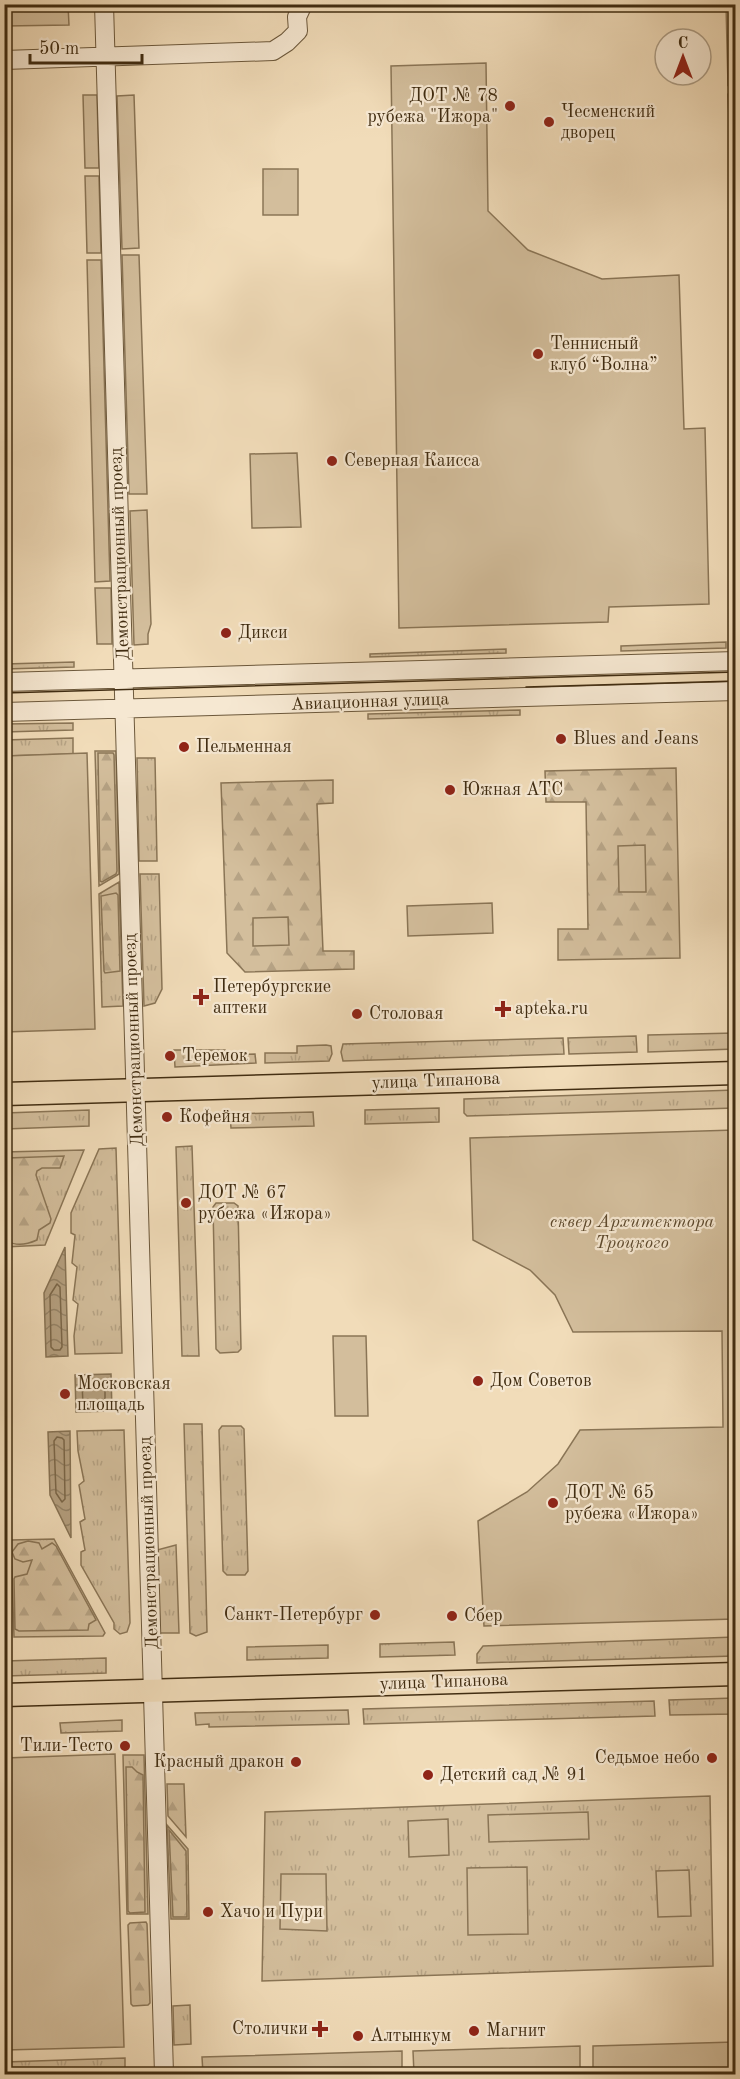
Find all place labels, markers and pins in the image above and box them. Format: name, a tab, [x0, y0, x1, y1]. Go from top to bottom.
place label: ДОТ № 78 рубежа "Ижора"	[367, 87, 498, 126]
marker: ДОТ № 78 рубежа "Ижора"	[503, 99, 517, 113]
place label: Чесменский дворец	[561, 103, 655, 142]
marker: Чесменский дворец	[542, 115, 556, 129]
place label: Теннисный клуб “Волна”	[550, 335, 658, 374]
marker: Теннисный клуб “Волна”	[531, 347, 545, 361]
place label: Северная Каисса	[344, 452, 480, 470]
marker: Северная Каисса	[325, 454, 339, 468]
place label: Дикси	[238, 624, 288, 642]
marker: Дикси	[219, 626, 233, 640]
place label: Blues and Jeans	[573, 730, 699, 748]
marker: Blues and Jeans	[554, 732, 568, 746]
place label: Пельменная	[196, 738, 292, 756]
marker: Пельменная	[177, 740, 191, 754]
place label: Южная АТС	[462, 781, 563, 799]
marker: Южная АТС	[443, 783, 457, 797]
place label: Петербургские аптеки	[213, 978, 331, 1017]
marker: Петербургские аптеки	[194, 990, 208, 1004]
place label: apteka.ru	[515, 1000, 588, 1018]
marker: apteka.ru	[496, 1002, 510, 1016]
place label: Столовая	[369, 1005, 443, 1023]
marker: Столовая	[350, 1007, 364, 1021]
place label: Теремок	[182, 1047, 248, 1065]
marker: Теремок	[163, 1049, 177, 1063]
place label: Кофейня	[179, 1108, 250, 1127]
marker: Кофейня	[160, 1110, 174, 1124]
place label: ДОТ № 67 рубежа «Ижора»	[198, 1184, 332, 1223]
marker: ДОТ № 67 рубежа «Ижора»	[179, 1196, 193, 1210]
place label: Дом Советов	[490, 1372, 592, 1390]
marker: Дом Советов	[471, 1374, 485, 1388]
place label: Московская площадь	[77, 1375, 171, 1414]
marker: Московская площадь	[58, 1387, 72, 1401]
place label: ДОТ № 65 рубежа «Ижора»	[565, 1484, 699, 1523]
marker: ДОТ № 65 рубежа «Ижора»	[546, 1496, 560, 1510]
place label: Санкт-Петербург	[224, 1606, 363, 1624]
place label: Сбер	[464, 1607, 503, 1625]
marker: Санкт-Петербург	[368, 1608, 382, 1622]
marker: Сбер	[445, 1609, 459, 1623]
place label: Тили-Тесто	[20, 1737, 113, 1755]
marker: Тили-Тесто	[118, 1739, 132, 1753]
place label: Седьмое небо	[595, 1749, 700, 1767]
marker: Седьмое небо	[705, 1751, 719, 1765]
place label: Красный дракон	[154, 1753, 284, 1771]
marker: Красный дракон	[289, 1755, 303, 1769]
place label: Детский сад № 91	[440, 1766, 587, 1784]
marker: Детский сад № 91	[421, 1768, 435, 1782]
place label: Хачо и Пури	[220, 1903, 323, 1921]
marker: Хачо и Пури	[201, 1905, 215, 1919]
place label: Столички	[232, 2020, 308, 2038]
marker: Столички	[313, 2022, 327, 2036]
place label: Магнит	[486, 2022, 546, 2040]
marker: Магнит	[467, 2024, 481, 2038]
place label: Алтынкум	[370, 2027, 451, 2045]
marker: Алтынкум	[351, 2029, 365, 2043]

